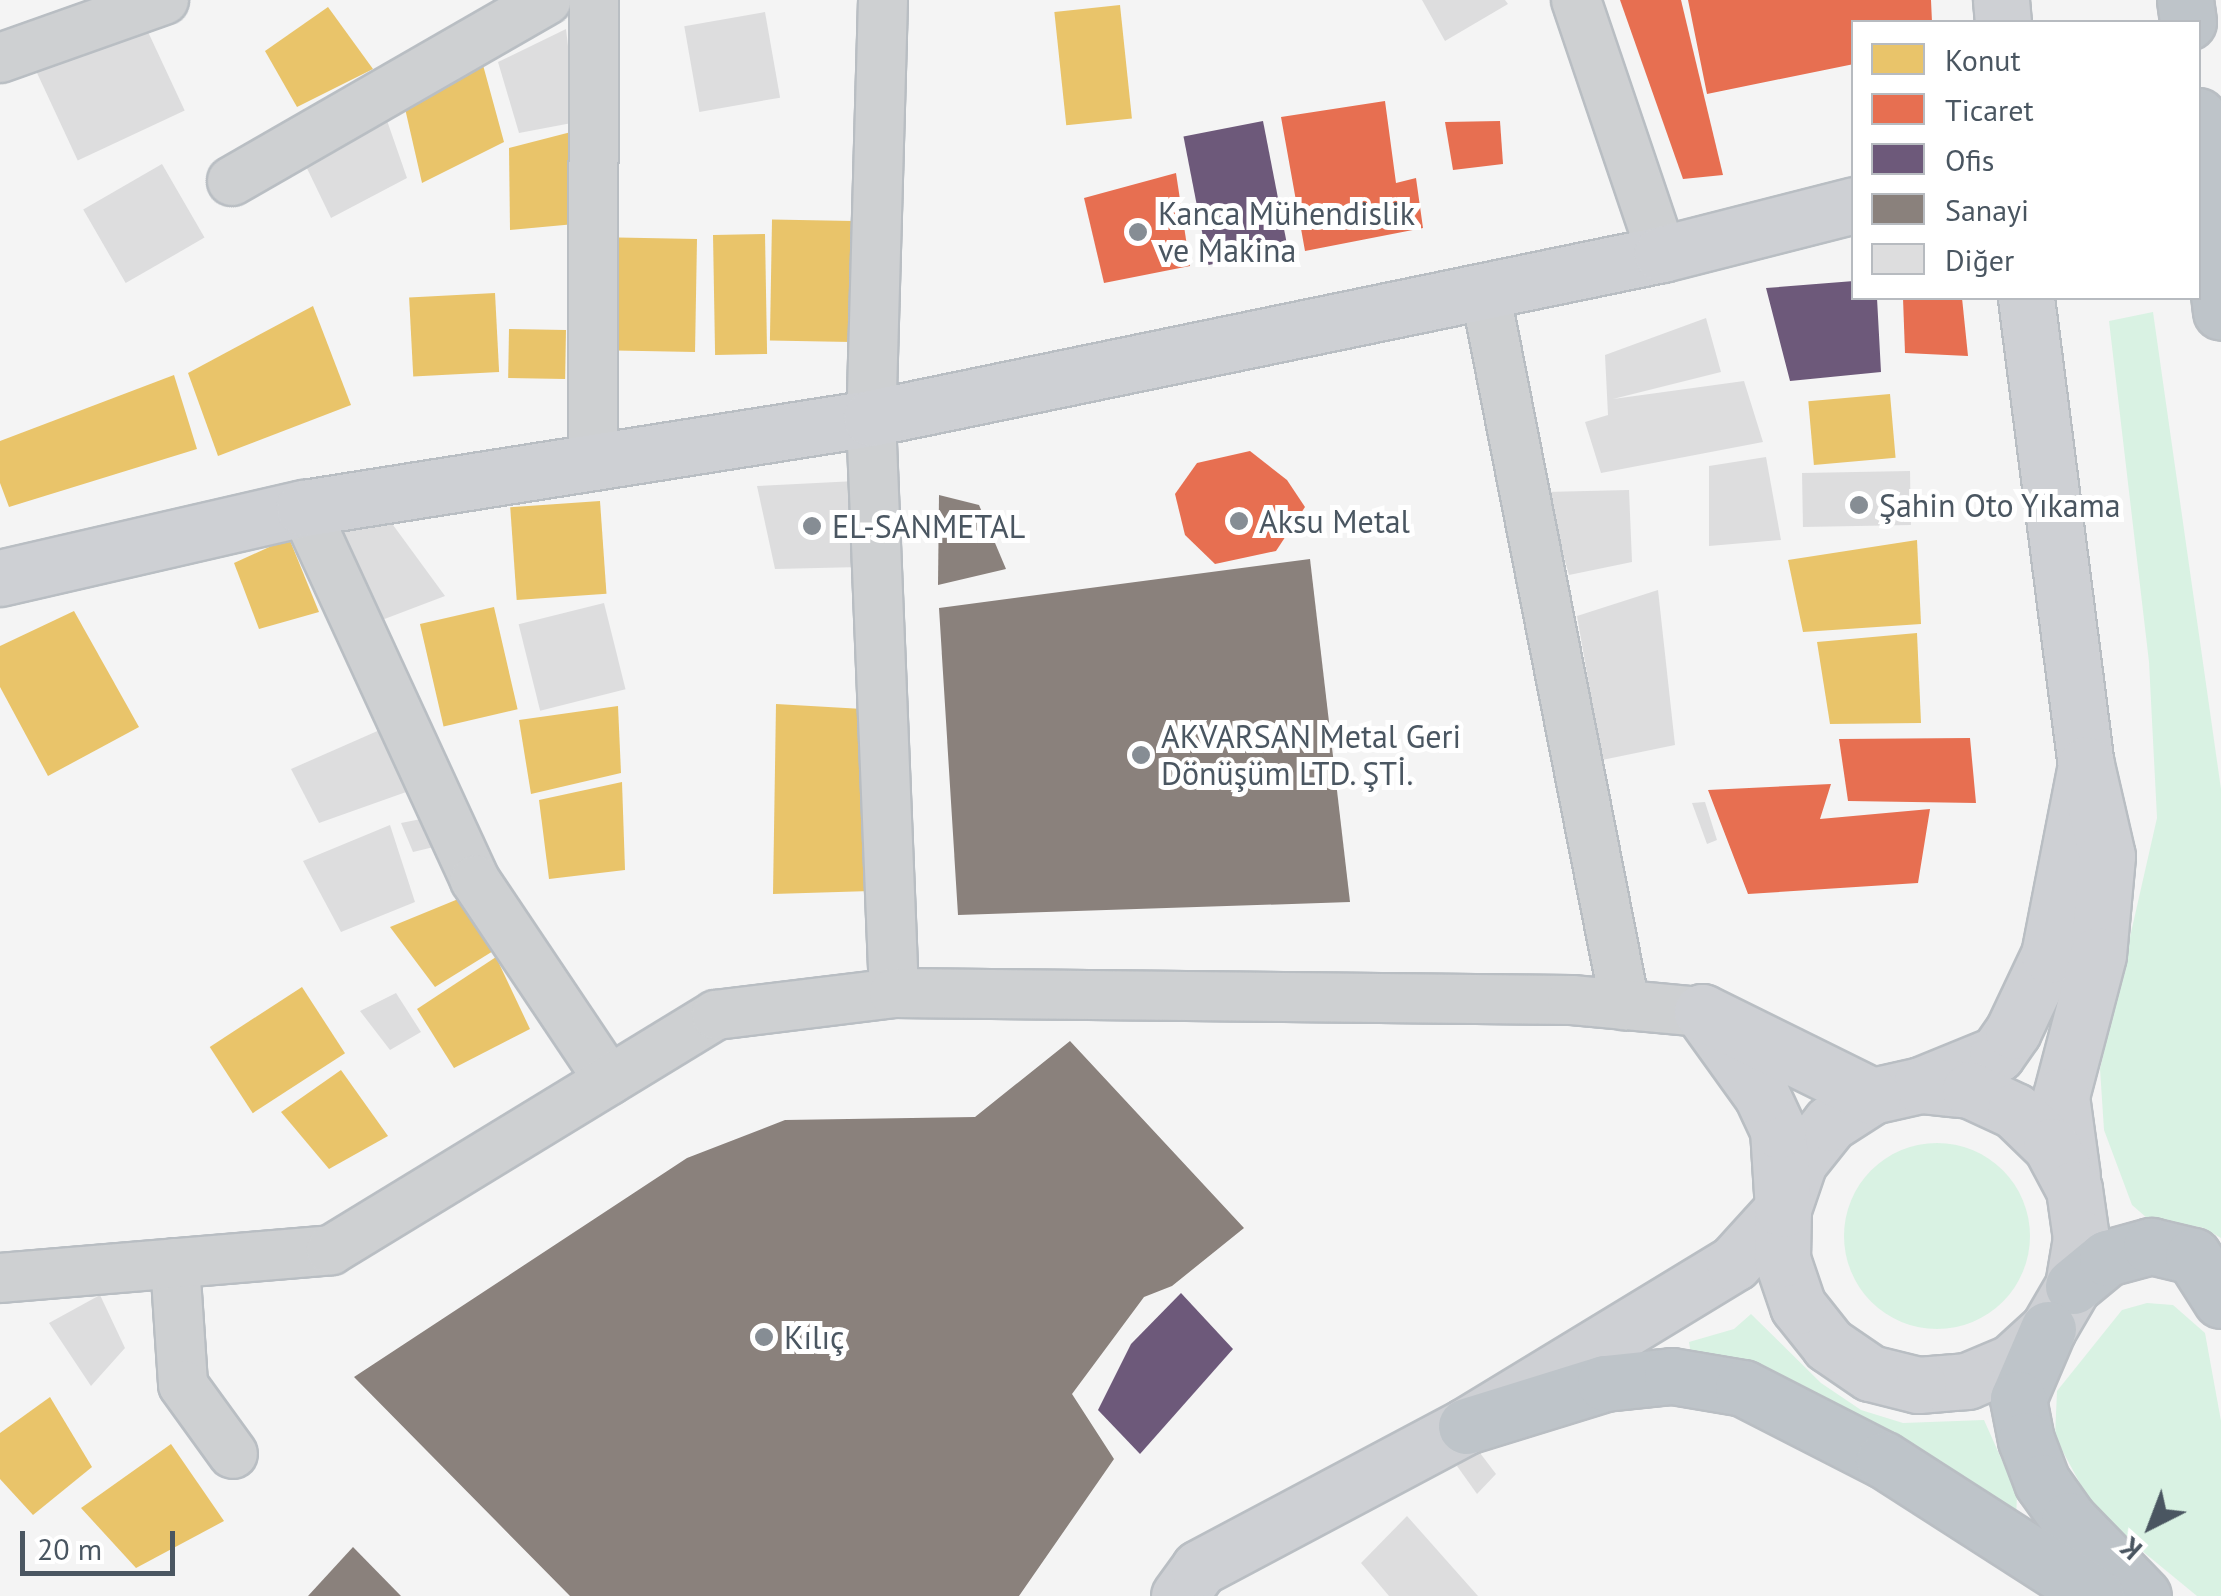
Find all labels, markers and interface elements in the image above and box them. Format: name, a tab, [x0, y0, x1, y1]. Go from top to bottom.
legend	[1851, 20, 2201, 300]
text: Konut	[1945, 40, 2021, 79]
text: Ticaret	[1945, 90, 2034, 129]
text: Ofis	[1945, 140, 1994, 179]
text: Sanayi	[1945, 190, 2029, 229]
place label: Kanca Mühendislik ve Makina	[1158, 195, 1415, 270]
marker: Kanca Mühendislik ve Makina	[1127, 221, 1149, 243]
text: Diğer	[1945, 240, 2014, 279]
place label: Şahin Oto Yıkama	[1879, 486, 2122, 524]
marker: Şahin Oto Yıkama	[1848, 494, 1870, 516]
place label: Aksu Metal	[1259, 502, 1410, 540]
place label: EL-SANMETAL	[832, 507, 1025, 545]
marker: Aksu Metal	[1228, 510, 1250, 532]
marker: EL-SANMETAL	[801, 515, 823, 537]
place label: AKVARSAN Metal Geri Dönüşüm LTD. ŞTİ.	[1161, 718, 1461, 793]
marker: AKVARSAN Metal Geri Dönüşüm LTD. ŞTİ.	[1130, 744, 1152, 766]
place label: Kılıç	[784, 1318, 844, 1356]
marker: Kılıç	[753, 1326, 775, 1348]
north arrow	[2101, 1476, 2201, 1576]
scale bar	[25, 1511, 180, 1573]
text: 20 m	[37, 1529, 102, 1568]
text: K	[2112, 1529, 2149, 1568]

